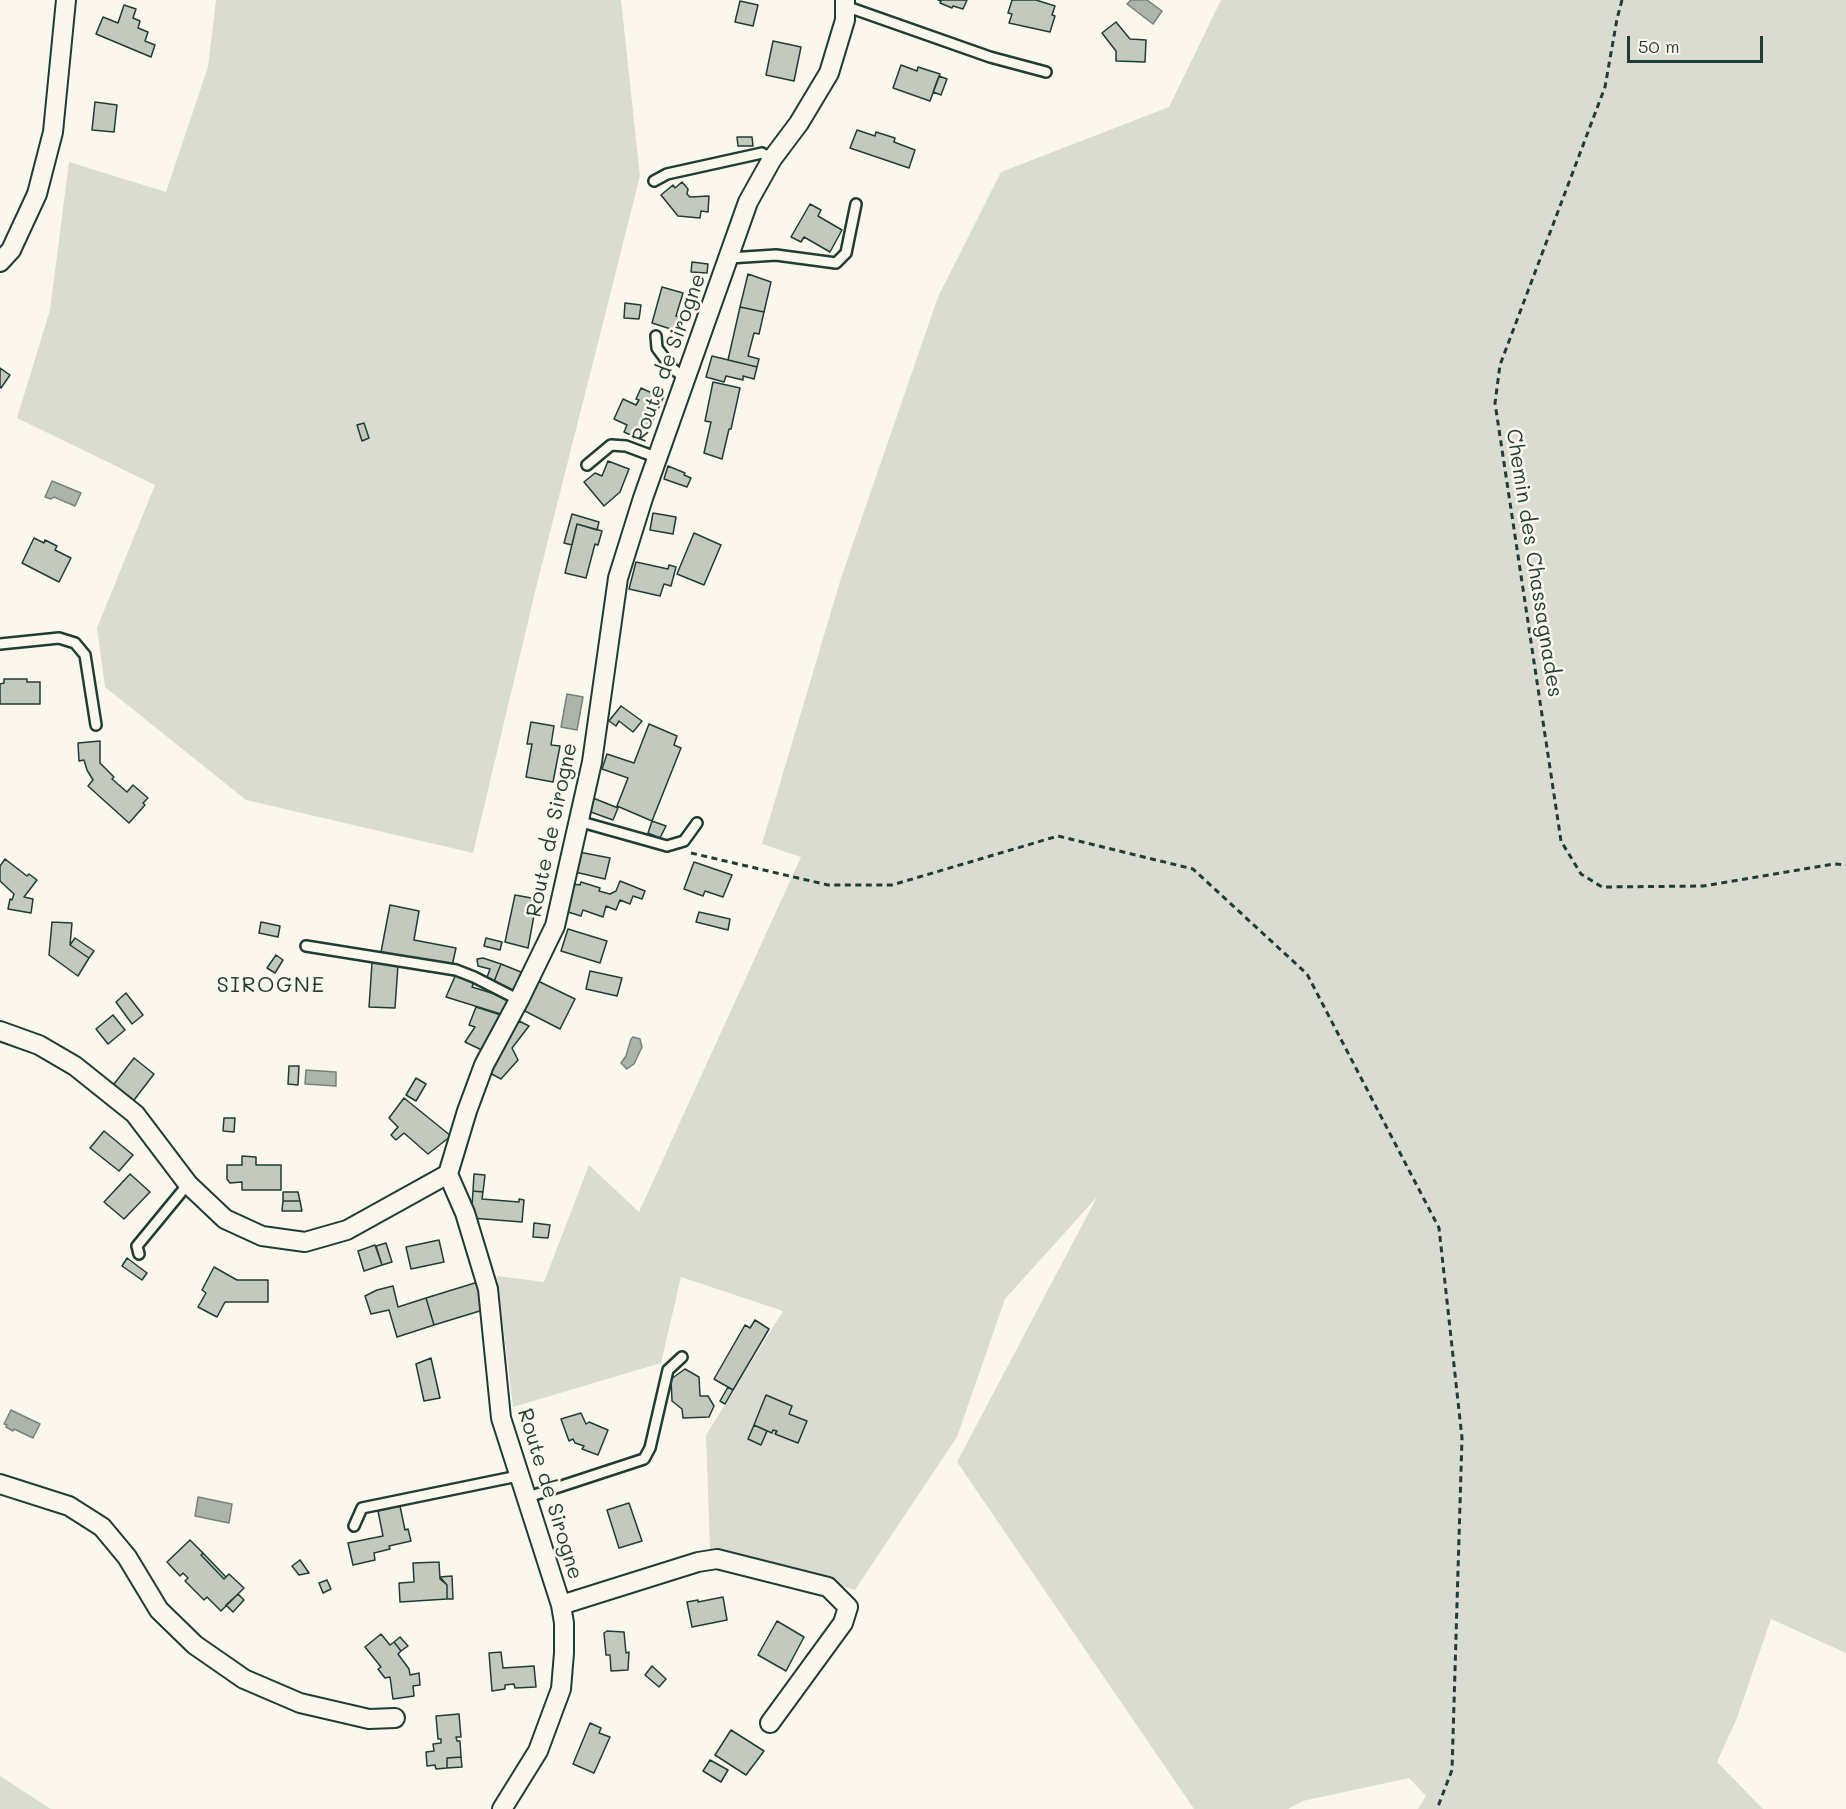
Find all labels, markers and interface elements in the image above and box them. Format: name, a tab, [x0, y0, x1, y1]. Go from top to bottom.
scale bar	[1630, 24, 1766, 62]
text: 50 m	[1638, 34, 1680, 58]
street label: Route de Sirogne	[627, 270, 711, 446]
street label: Chemin des Chassagnades	[1500, 427, 1568, 699]
street label: Route de Sirogne	[521, 741, 583, 919]
district label: SIROGNE	[216, 972, 326, 998]
street label: Route de Sirogne	[512, 1405, 588, 1583]

